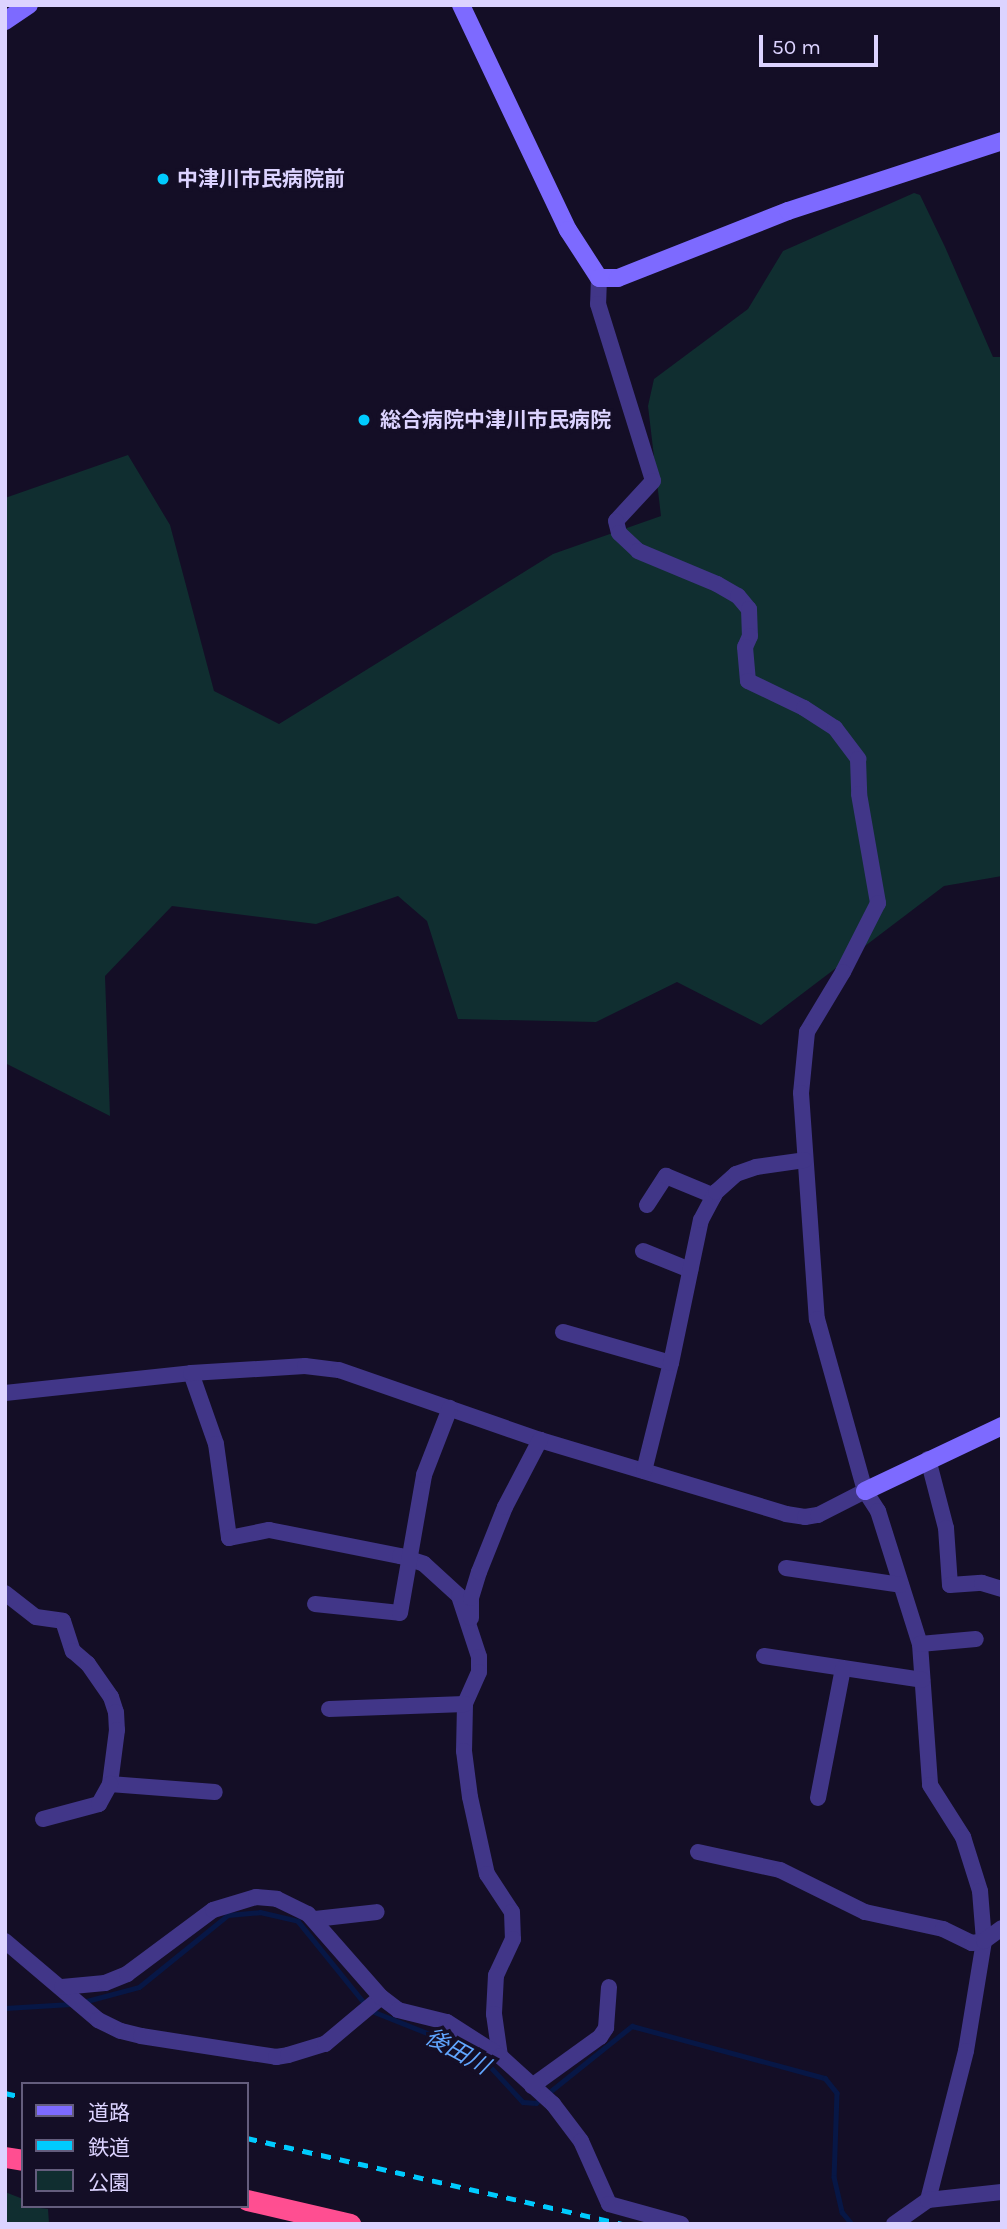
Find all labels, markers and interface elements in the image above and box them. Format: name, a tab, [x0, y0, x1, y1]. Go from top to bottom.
scale bar	[762, 21, 881, 65]
text: 50 m	[772, 35, 821, 59]
place label: 中津川市民病院前	[177, 166, 345, 192]
marker: 中津川市民病院前	[155, 171, 171, 187]
place label: 総合病院中津川市民病院	[380, 407, 611, 433]
marker: 総合病院中津川市民病院	[354, 410, 374, 430]
water label: 後田川	[420, 2023, 494, 2081]
legend	[21, 2082, 248, 2208]
text: 道路	[88, 2101, 130, 2125]
text: 鉄道	[88, 2136, 130, 2160]
text: 公園	[88, 2171, 130, 2195]

